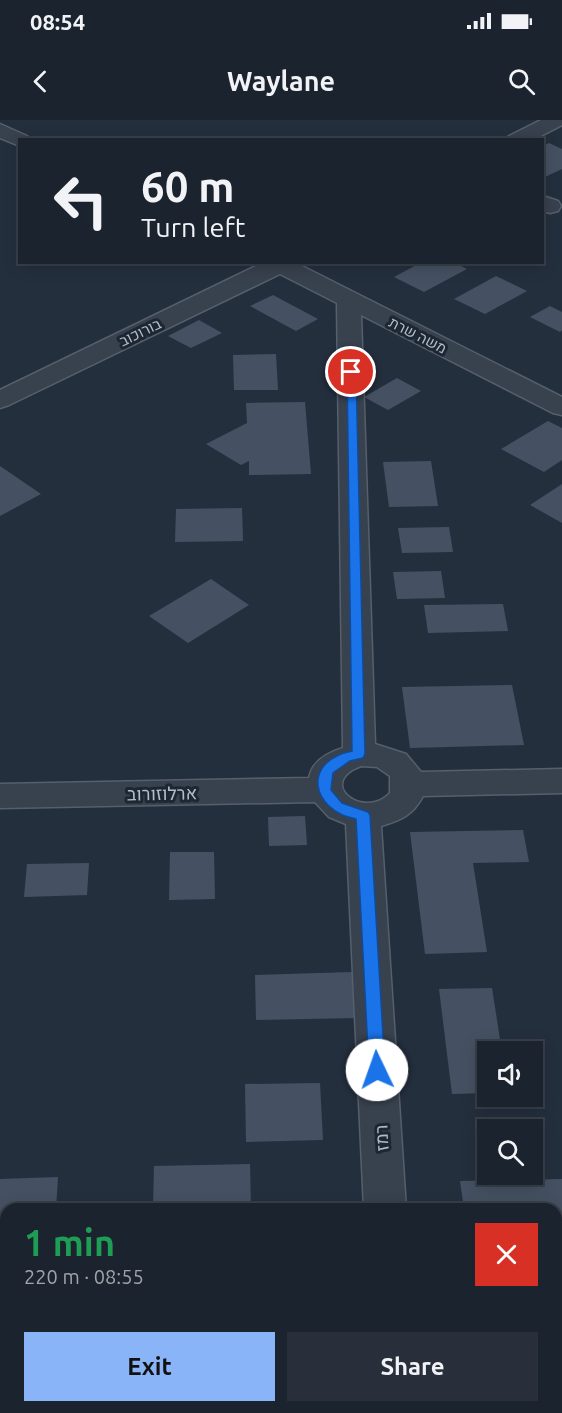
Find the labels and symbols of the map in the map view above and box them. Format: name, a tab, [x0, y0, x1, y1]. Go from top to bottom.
street label: משה שרת	[386, 313, 450, 357]
street label: בורוכוב	[116, 315, 164, 349]
pin	[325, 346, 376, 397]
street label: ארלוזורוב	[127, 782, 197, 804]
position arrow	[345, 1038, 409, 1102]
street label: רמז	[370, 1124, 392, 1152]

